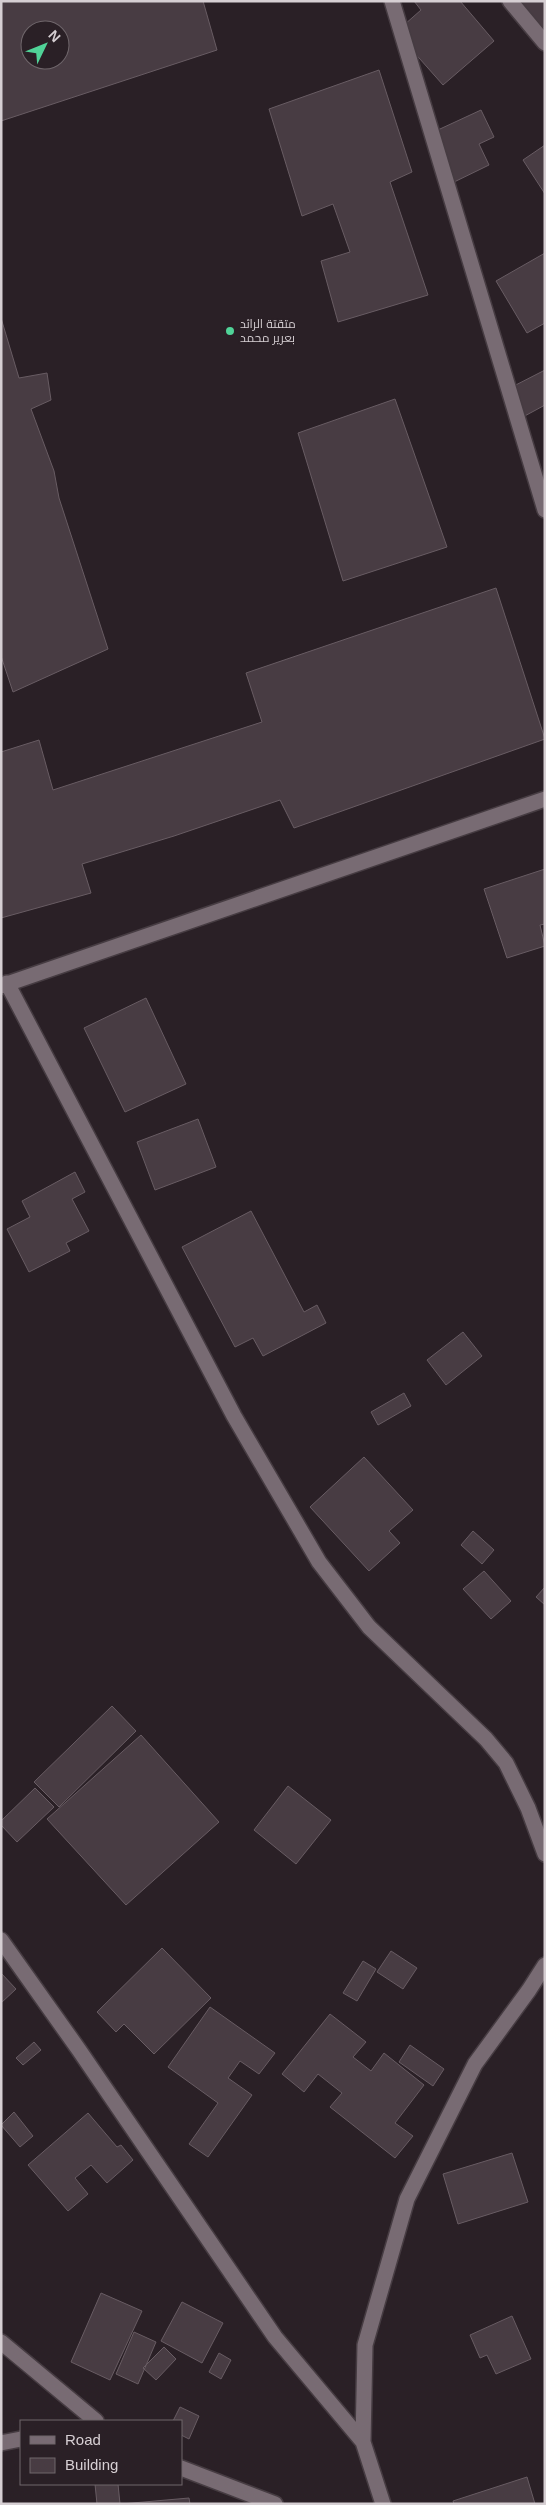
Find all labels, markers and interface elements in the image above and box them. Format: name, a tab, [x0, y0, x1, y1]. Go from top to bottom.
north arrow	[20, 20, 70, 70]
text: N	[45, 27, 64, 45]
place label: متقتة الرائد بعرير محمد	[240, 317, 296, 345]
marker: متقتة الرائد بعرير محمد	[224, 325, 236, 337]
legend	[20, 2420, 182, 2485]
text: Road	[65, 2431, 101, 2448]
text: Building	[65, 2456, 118, 2473]

